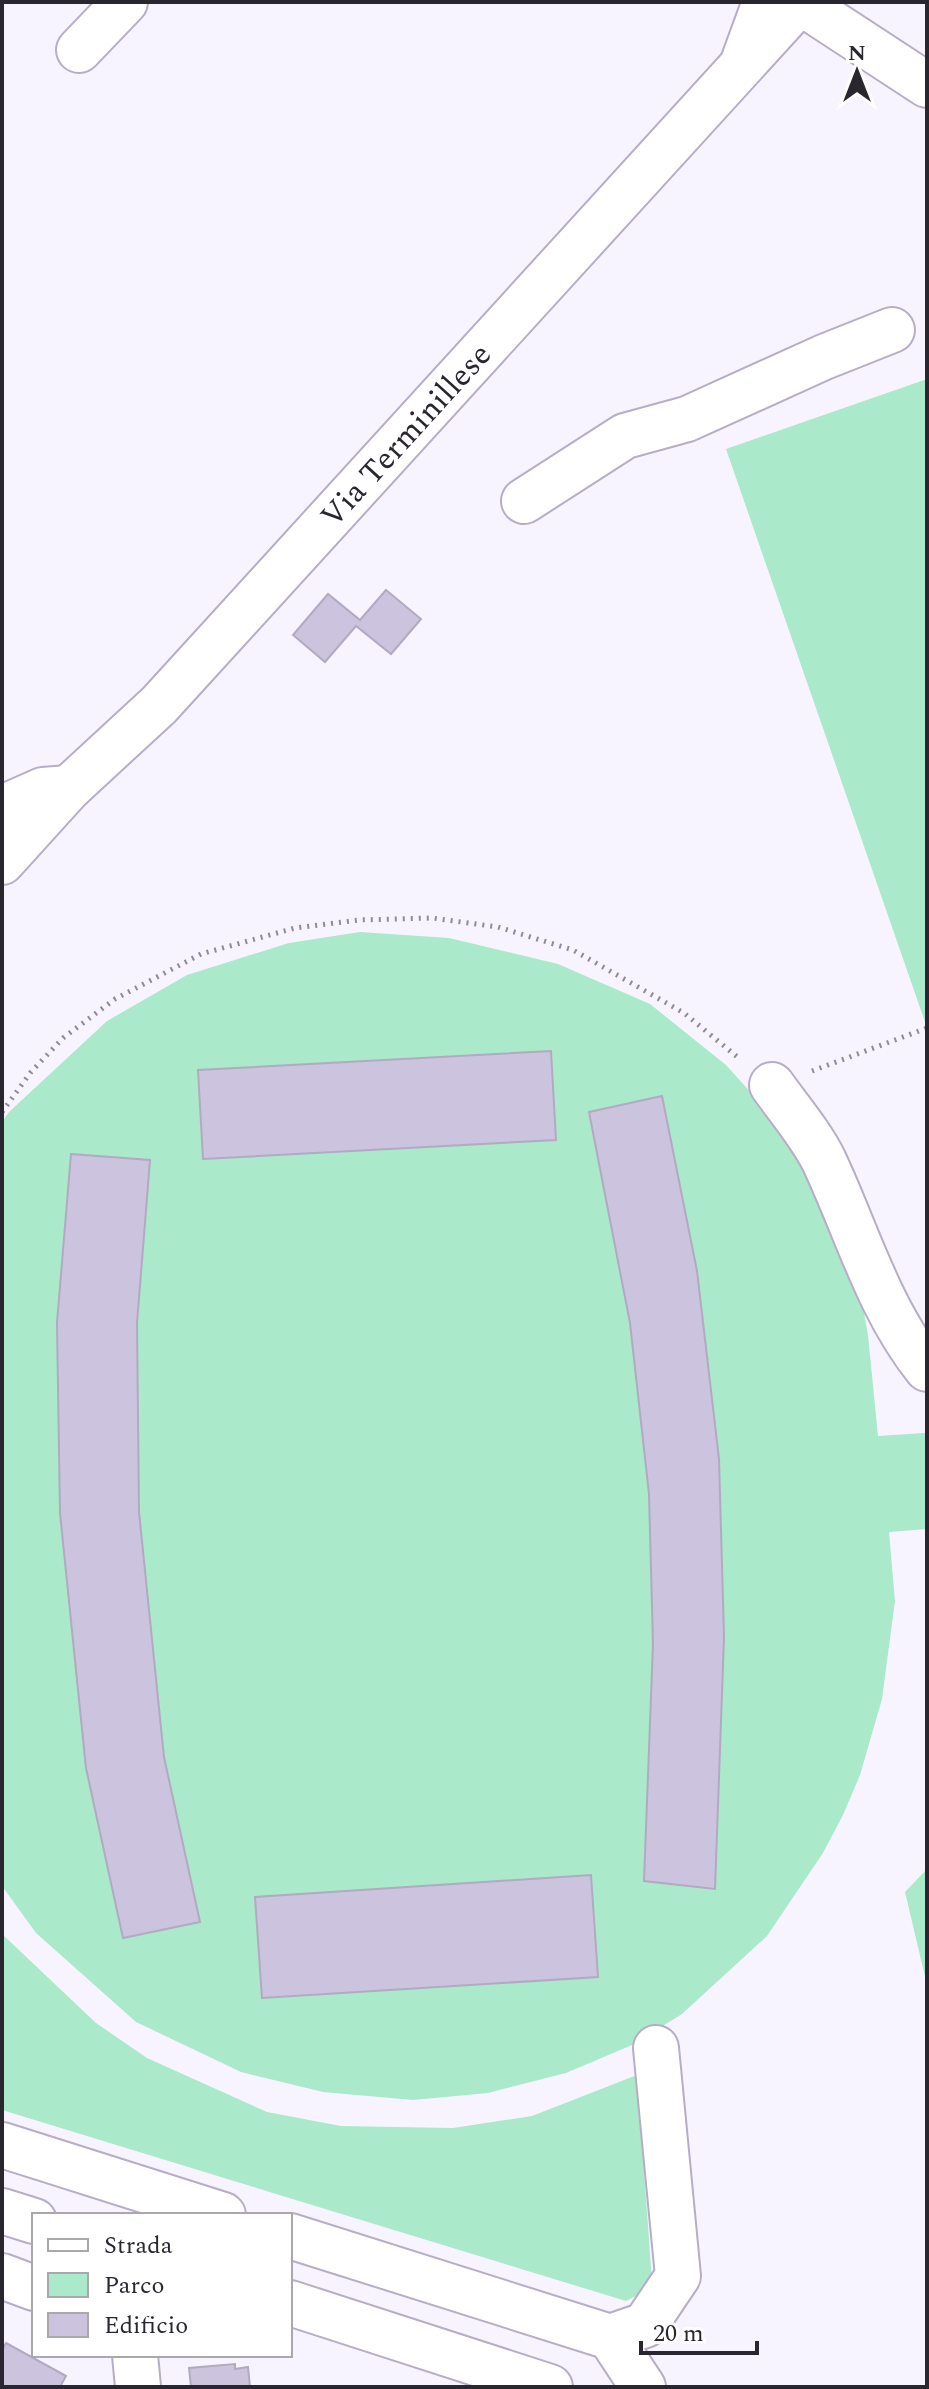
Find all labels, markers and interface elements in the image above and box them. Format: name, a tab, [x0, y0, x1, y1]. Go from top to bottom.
north arrow	[817, 32, 897, 112]
text: N	[848, 37, 866, 70]
street label: Via Terminillese	[309, 332, 504, 539]
legend	[32, 2213, 292, 2357]
text: Strada	[104, 2228, 173, 2264]
text: Parco	[104, 2268, 165, 2304]
scale bar	[641, 2305, 757, 2355]
text: Edificio	[104, 2308, 188, 2344]
text: 20 m	[653, 2316, 704, 2352]

